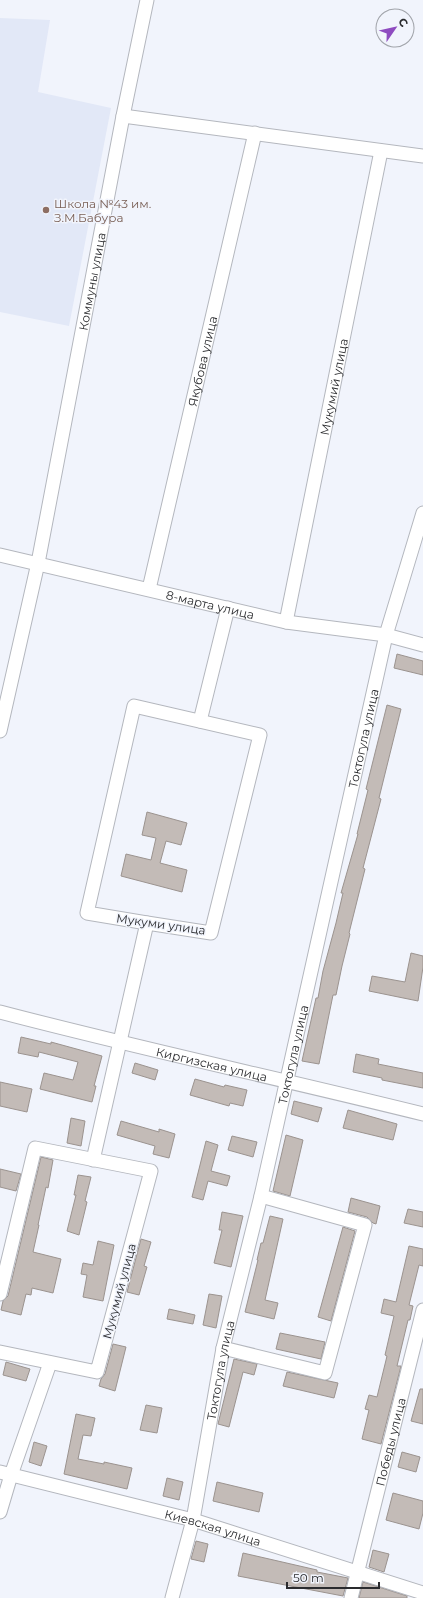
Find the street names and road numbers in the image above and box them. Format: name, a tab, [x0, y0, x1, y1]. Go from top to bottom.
street label: Коммуны улица	[75, 231, 108, 332]
street label: Якубова улица	[184, 314, 220, 408]
street label: Мукумий улица	[316, 337, 351, 436]
street label: 8-марта улица	[165, 587, 256, 622]
street label: Токтогула улица	[345, 687, 381, 789]
street label: Мукуми улица	[115, 910, 207, 938]
street label: Токтогула улица	[274, 1003, 311, 1106]
street label: Киргизская улица	[155, 1043, 269, 1084]
street label: Мукумий улица	[99, 1242, 139, 1340]
street label: Токтогула улица	[203, 1319, 237, 1421]
street label: Победы улица	[372, 1396, 408, 1488]
street label: Киевская улица	[163, 1506, 263, 1549]

